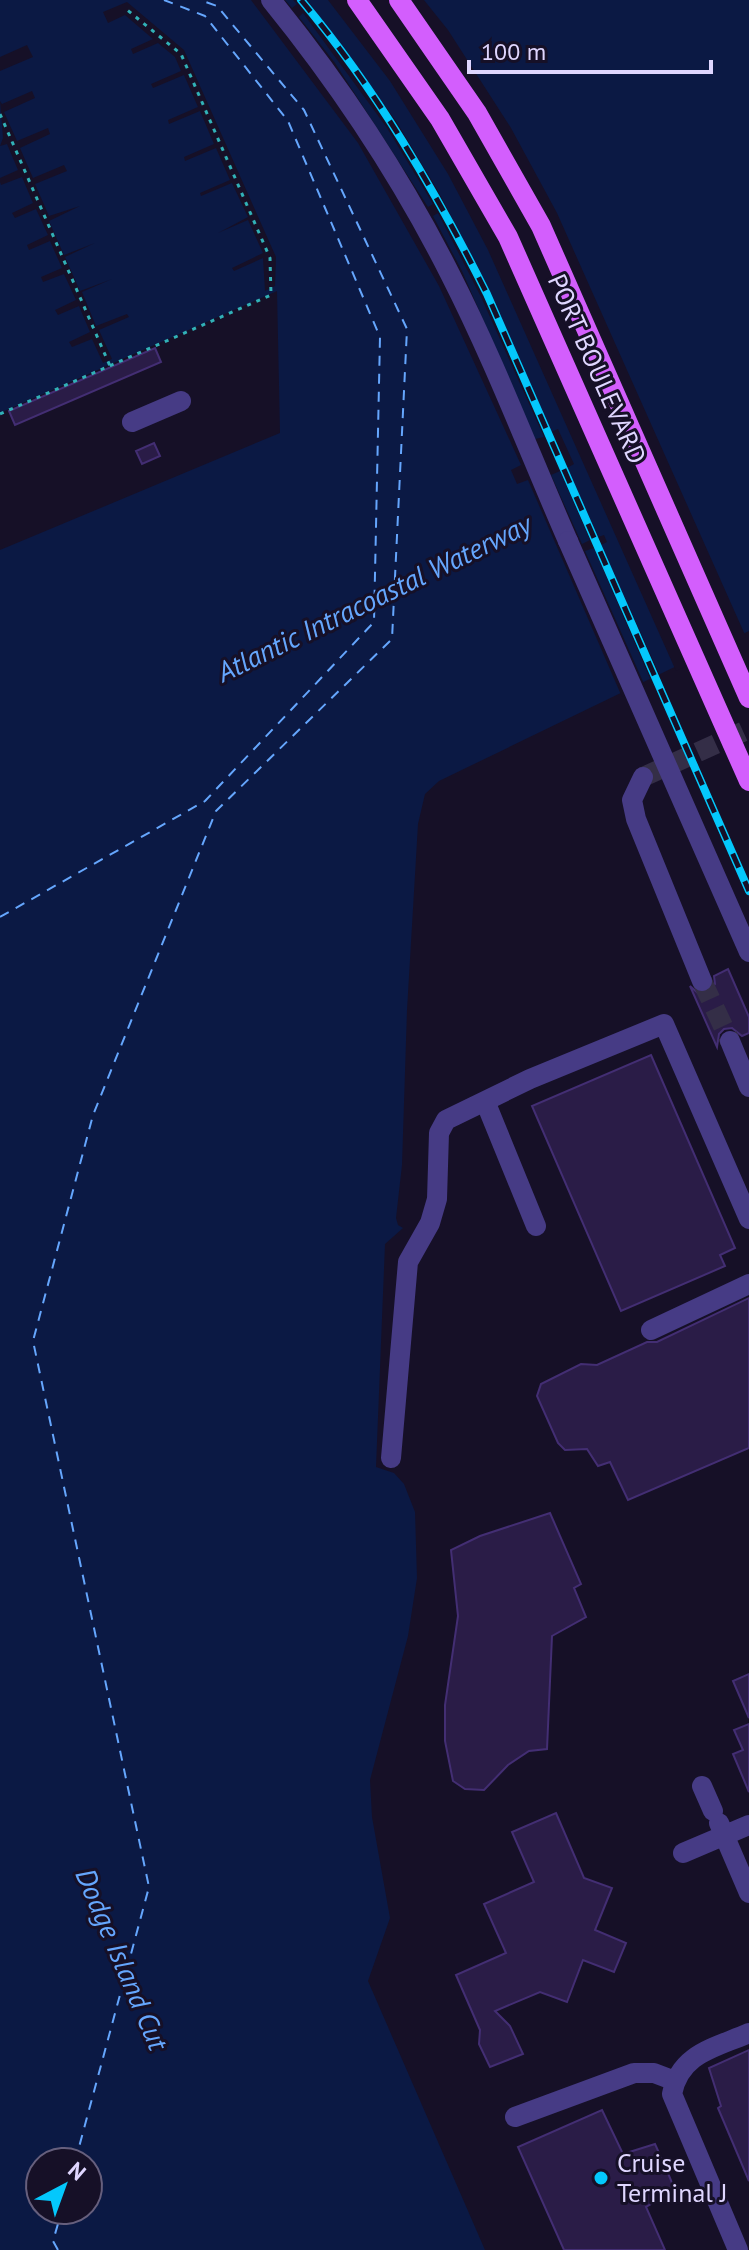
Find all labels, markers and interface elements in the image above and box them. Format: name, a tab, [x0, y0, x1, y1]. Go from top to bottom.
scale bar	[469, 24, 711, 74]
text: 100 m	[481, 36, 546, 67]
street label: PORT BOULEVARD	[541, 269, 654, 469]
water label: Atlantic Intracoastal Waterway	[209, 504, 539, 690]
water label: Dodge Island Cut	[68, 1862, 178, 2056]
north arrow	[24, 2146, 104, 2226]
place label: Cruise Terminal J	[617, 2146, 727, 2209]
text: N	[62, 2156, 92, 2186]
marker: Cruise Terminal J	[592, 2169, 610, 2187]

